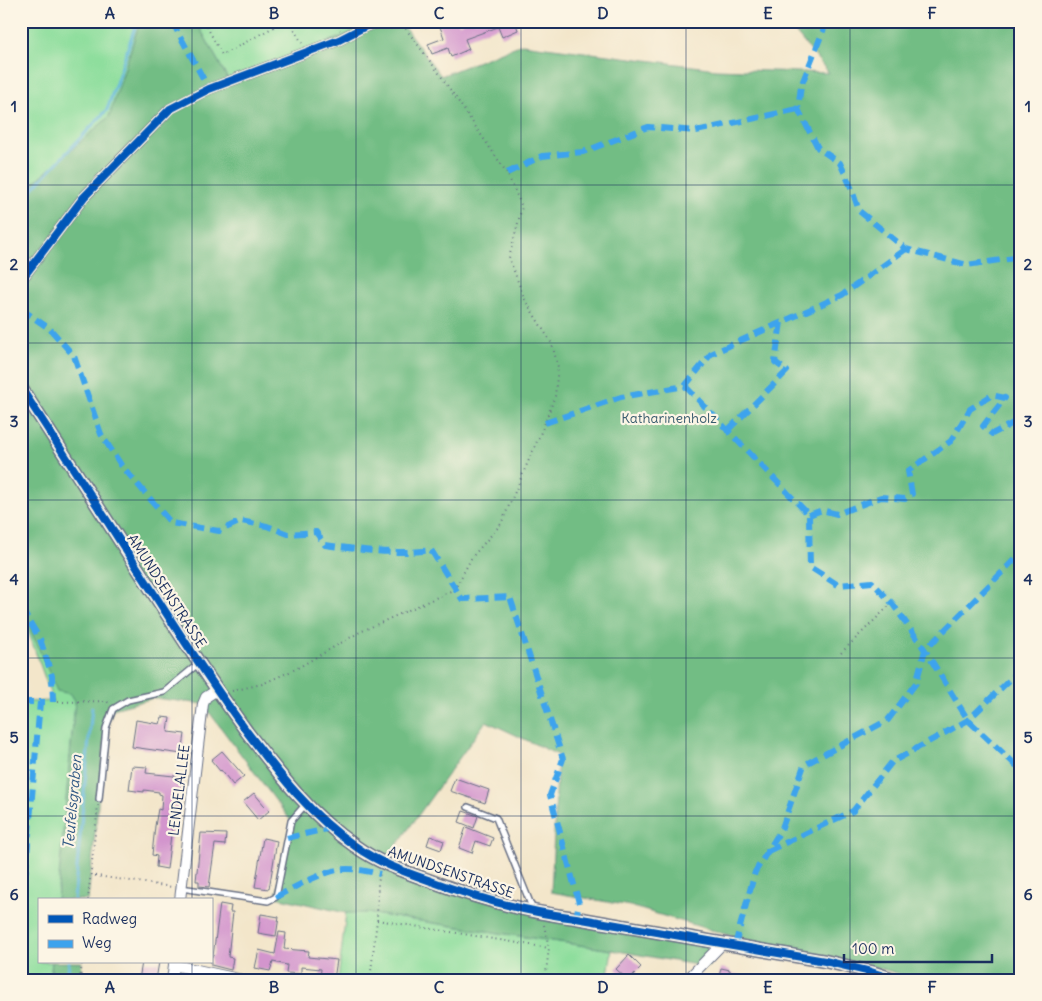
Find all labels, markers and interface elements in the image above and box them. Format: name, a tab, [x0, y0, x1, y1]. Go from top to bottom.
text: A	[105, 3, 115, 23]
text: B	[269, 3, 280, 23]
text: C	[434, 3, 445, 23]
text: D	[597, 3, 609, 23]
text: E	[763, 3, 773, 23]
text: F	[927, 3, 937, 23]
text: 1	[11, 96, 17, 116]
text: 1	[1025, 96, 1031, 116]
text: 2	[10, 254, 19, 274]
text: 2	[1024, 254, 1033, 274]
park label: Katharinenholz	[621, 409, 717, 427]
text: 3	[9, 411, 19, 431]
text: 3	[1023, 411, 1033, 431]
street label: AMUNDSENSTRASSE	[124, 531, 210, 651]
text: 4	[9, 569, 19, 589]
text: 4	[1023, 569, 1033, 589]
text: 5	[9, 727, 19, 747]
text: 5	[1023, 727, 1033, 747]
street label: LENDELALLEE	[164, 743, 194, 837]
water label: Teufelsgraben	[58, 754, 86, 850]
street label: AMUNDSENSTRASSE	[386, 842, 516, 902]
text: 6	[9, 884, 19, 904]
text: 6	[1023, 884, 1033, 904]
legend	[38, 898, 212, 964]
text: Radweg	[82, 909, 137, 928]
scale bar	[844, 931, 992, 963]
text: Weg	[82, 933, 112, 952]
text: 100 m	[852, 939, 894, 958]
text: A	[105, 977, 115, 997]
text: B	[269, 977, 280, 997]
text: C	[434, 977, 445, 997]
text: D	[597, 977, 609, 997]
text: E	[763, 977, 773, 997]
text: F	[927, 977, 937, 997]

